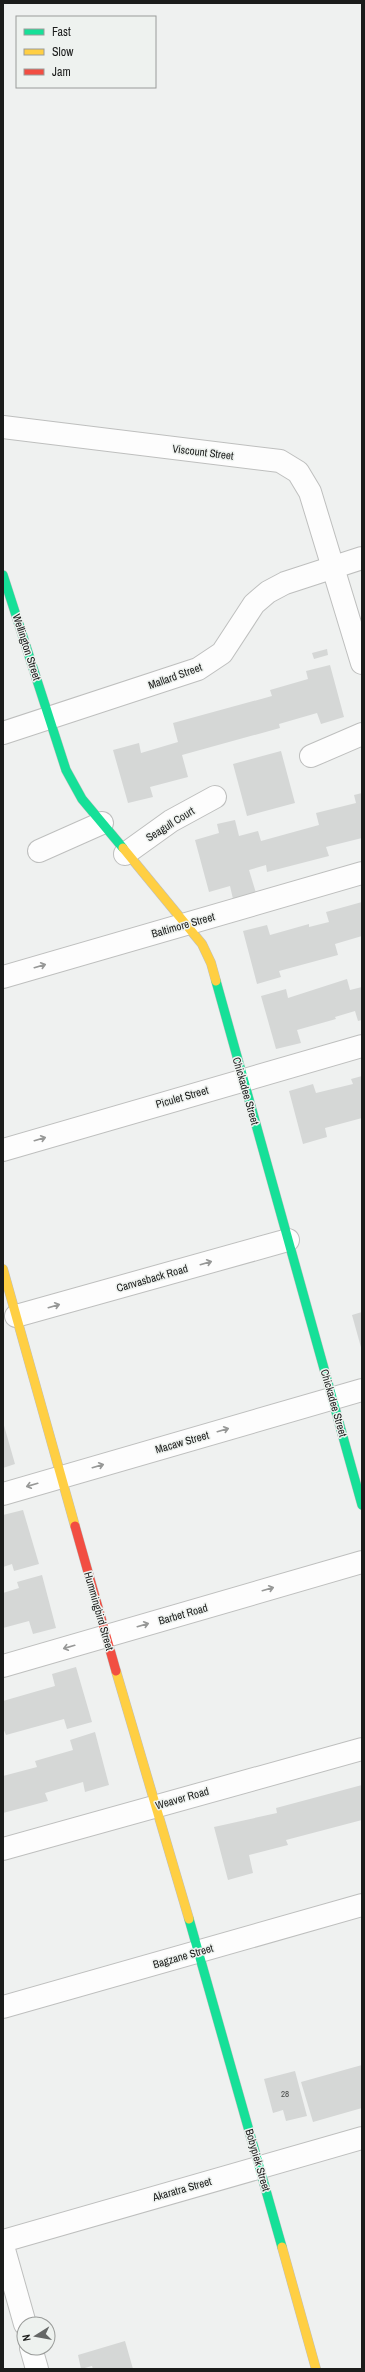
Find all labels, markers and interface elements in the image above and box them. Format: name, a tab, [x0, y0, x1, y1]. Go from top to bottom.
legend	[16, 16, 156, 88]
text: Fast	[52, 24, 71, 40]
text: Slow	[52, 44, 74, 60]
text: Jam	[52, 64, 71, 80]
street label: Viscount Street	[172, 441, 235, 463]
street label: Wellington Street	[10, 612, 44, 682]
street label: Mallard Street	[146, 660, 204, 692]
street label: Seagull Court	[143, 803, 197, 844]
street label: Baltimore Street	[150, 909, 217, 941]
one-way arrow	[34, 962, 47, 969]
street label: Chickadee Street	[230, 1056, 262, 1127]
street label: Piculet Street	[154, 1083, 210, 1111]
one-way arrow	[34, 1135, 47, 1142]
one-way arrow	[199, 1259, 212, 1266]
street label: Canvasback Road	[115, 1261, 189, 1295]
one-way arrow	[47, 1301, 60, 1309]
street label: Chickadee Street	[318, 1368, 350, 1439]
one-way arrow	[216, 1426, 229, 1433]
street label: Macaw Street	[154, 1428, 211, 1456]
one-way arrow	[91, 1462, 104, 1469]
one-way arrow	[26, 1482, 39, 1490]
street label: Hummingbird Street	[81, 1570, 117, 1652]
one-way arrow	[262, 1585, 275, 1592]
street label: Barbet Road	[157, 1600, 209, 1628]
one-way arrow	[137, 1621, 150, 1628]
one-way arrow	[62, 1644, 75, 1651]
street label: Weaver Road	[154, 1784, 210, 1812]
street label: Bagzane Street	[151, 1941, 215, 1971]
house number: 28	[281, 2088, 289, 2100]
street label: Bobypiek Street	[242, 2127, 274, 2193]
street label: Akaratra Street	[150, 2174, 214, 2204]
north arrow	[16, 2316, 56, 2356]
text: N	[19, 2333, 34, 2342]

